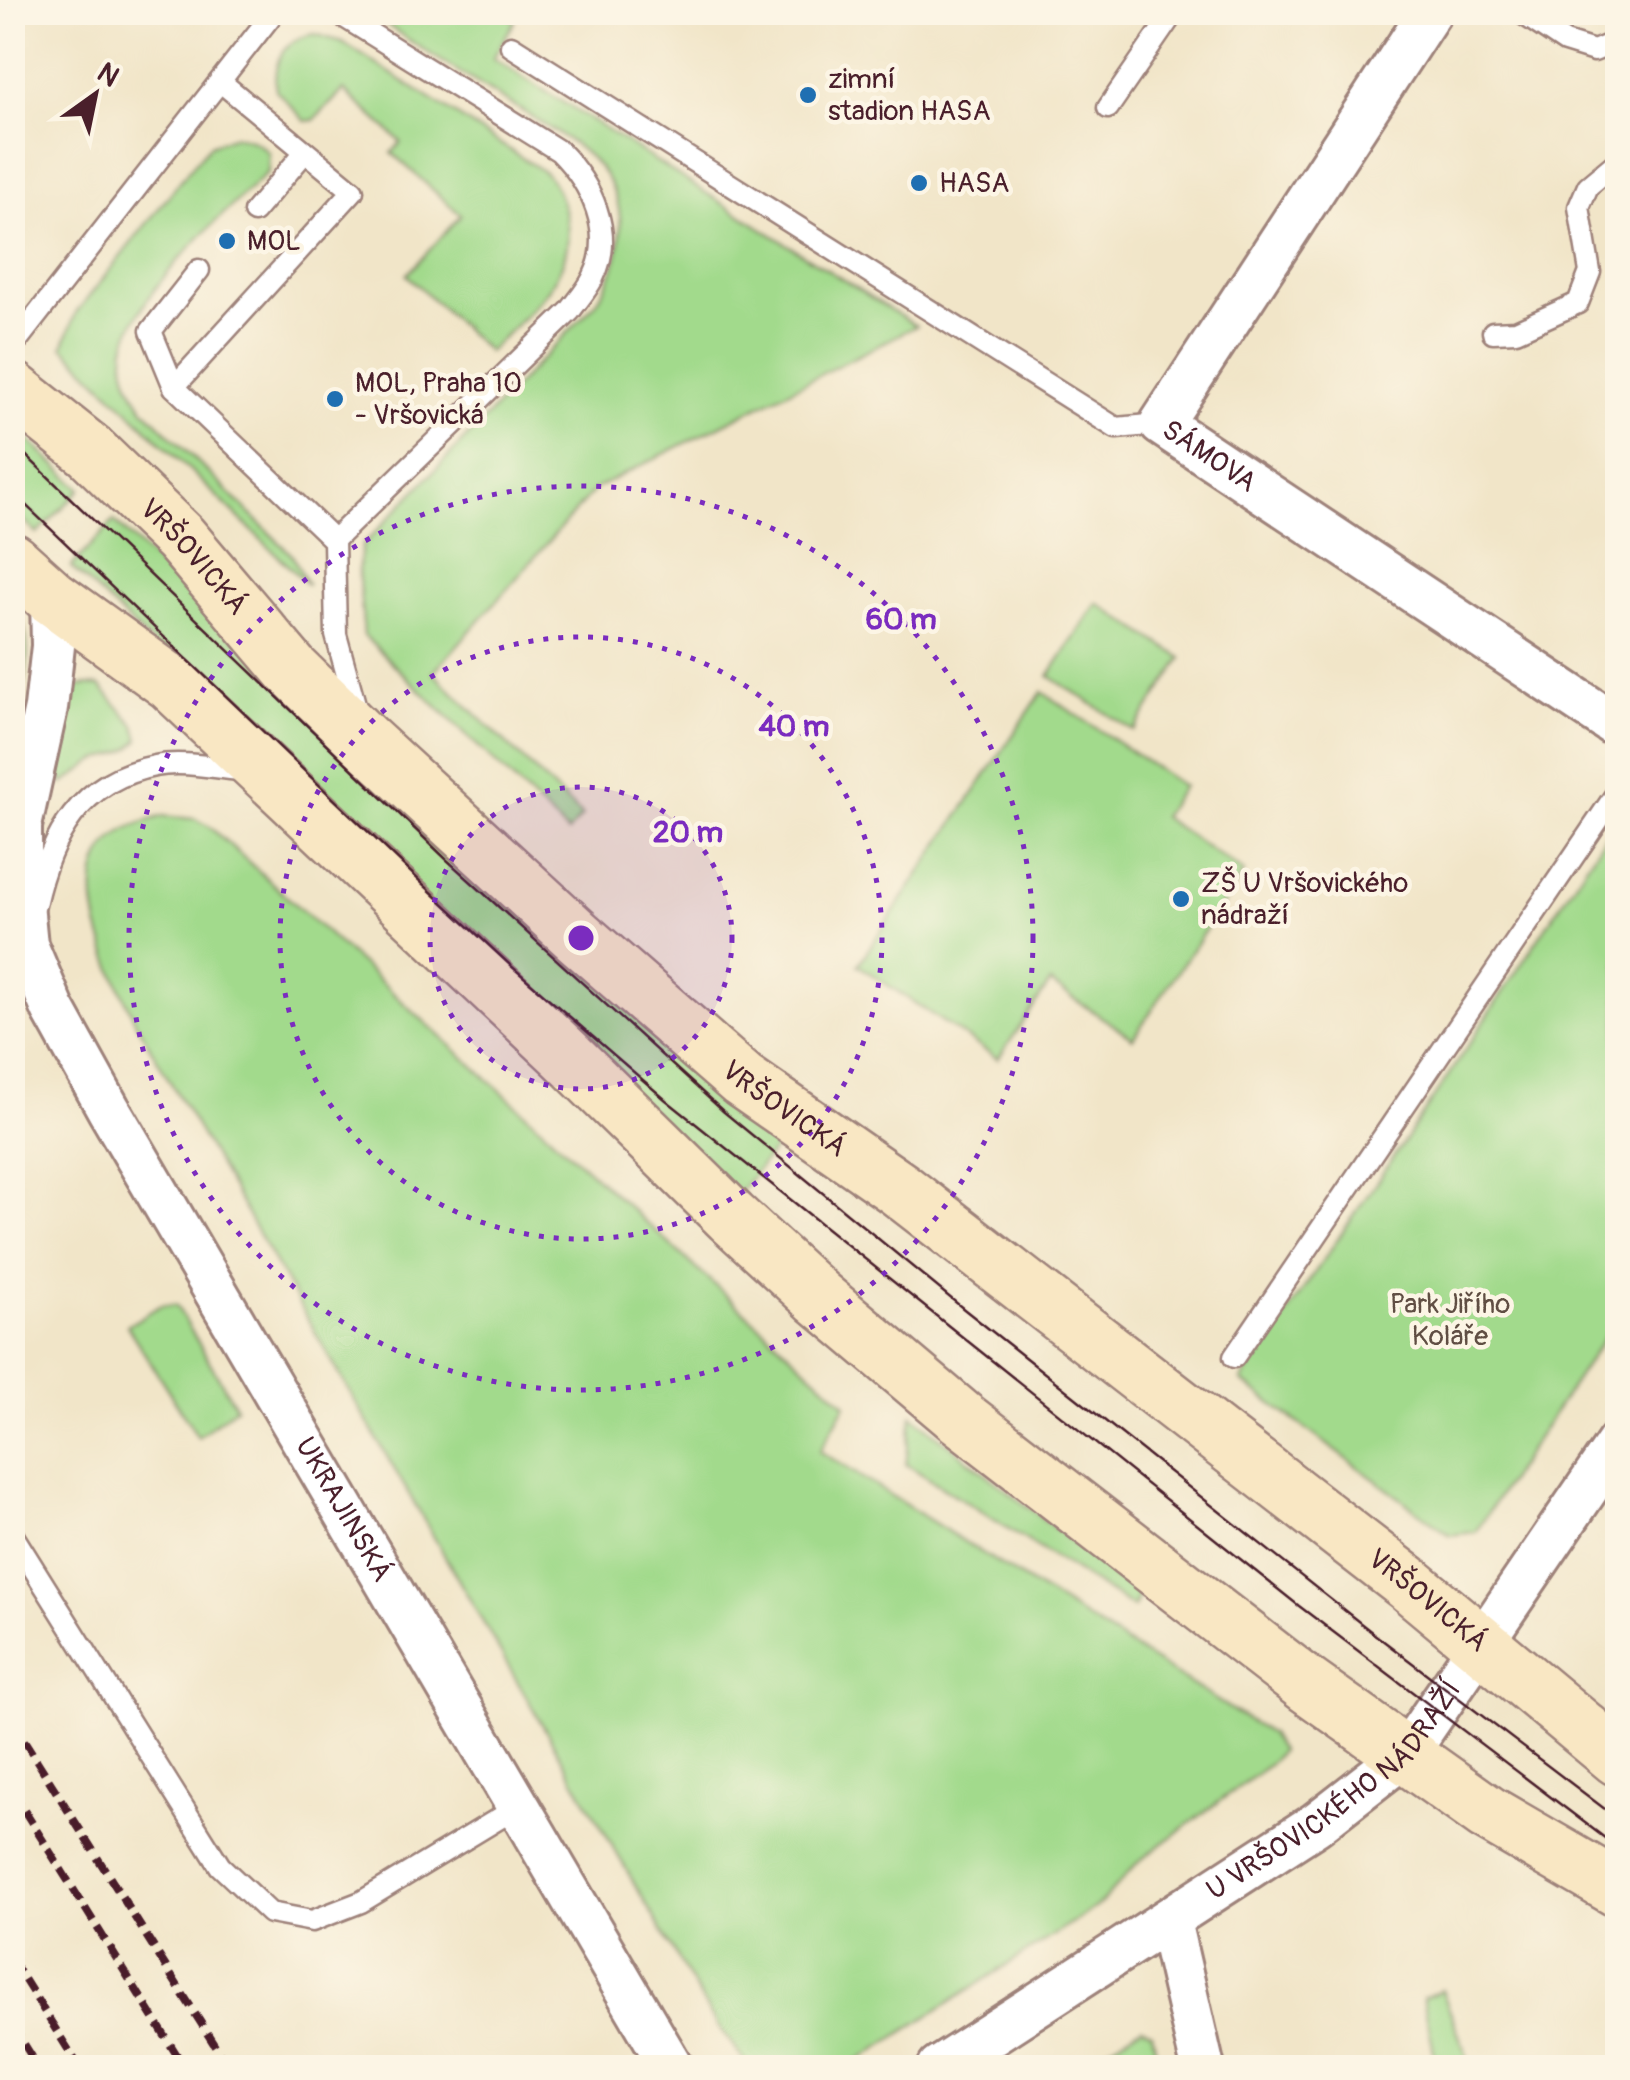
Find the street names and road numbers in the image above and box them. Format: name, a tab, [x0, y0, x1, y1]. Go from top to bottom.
street label: SÁMOVA	[1155, 412, 1263, 500]
street label: VRŠOVICKÁ	[132, 491, 255, 622]
street label: VRŠOVICKÁ	[714, 1053, 854, 1165]
street label: UKRAJINSKÁ	[288, 1431, 400, 1588]
street label: VRŠOVICKÁ	[1361, 1541, 1495, 1660]
street label: U VRŠOVICKÉHO NÁDRAŽÍ	[1200, 1674, 1468, 1908]

